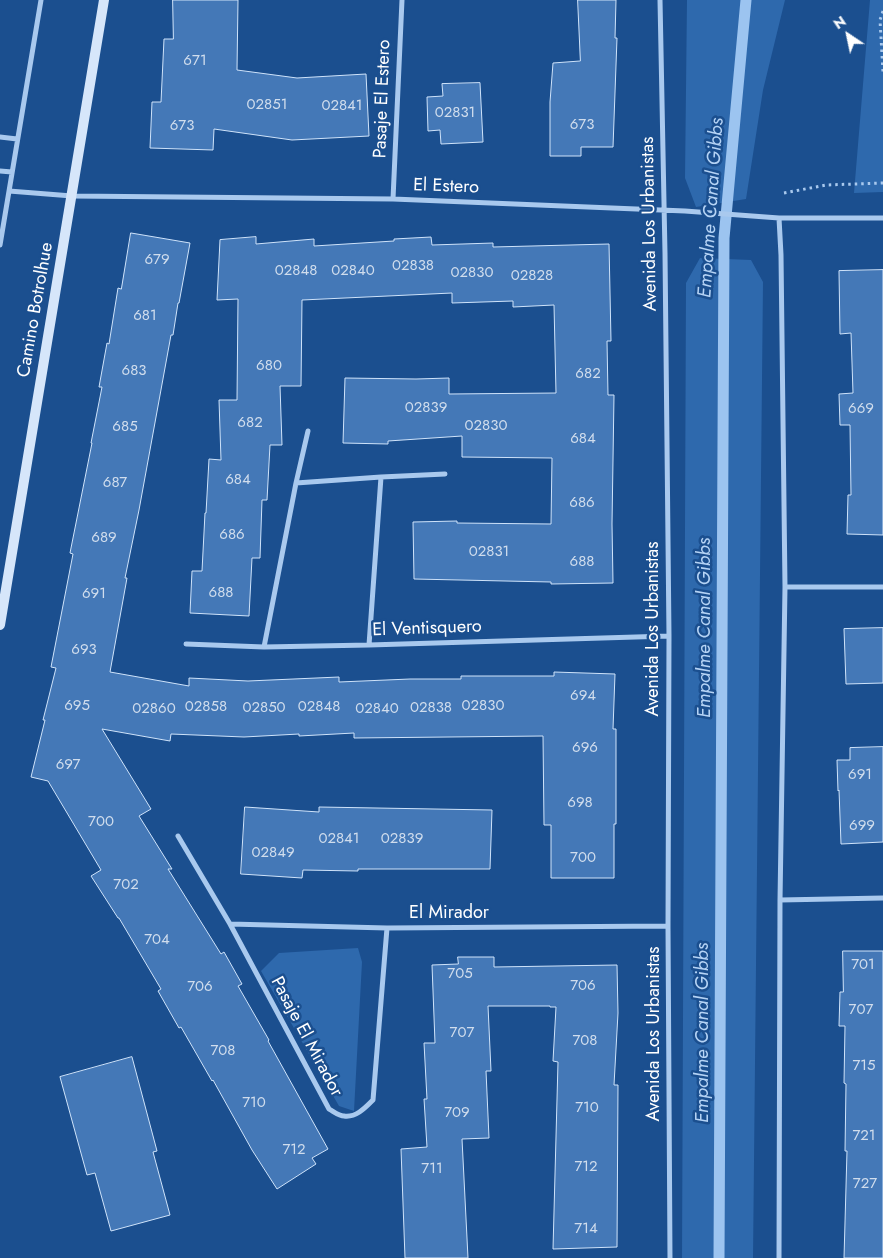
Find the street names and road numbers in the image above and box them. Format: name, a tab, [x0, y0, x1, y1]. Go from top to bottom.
street label: Pasaje El Estero	[370, 39, 396, 159]
street label: Avenida Los Urbanistas	[638, 136, 662, 312]
street label: El Estero	[413, 175, 479, 199]
street label: Camino Botrolhue	[14, 241, 58, 379]
street label: Avenida Los Urbanistas	[643, 542, 665, 716]
street label: El Ventisquero	[372, 616, 482, 642]
street label: El Mirador	[409, 903, 489, 925]
street label: Avenida Los Urbanistas	[644, 947, 666, 1121]
street label: Pasaje El Mirador	[265, 973, 347, 1101]

